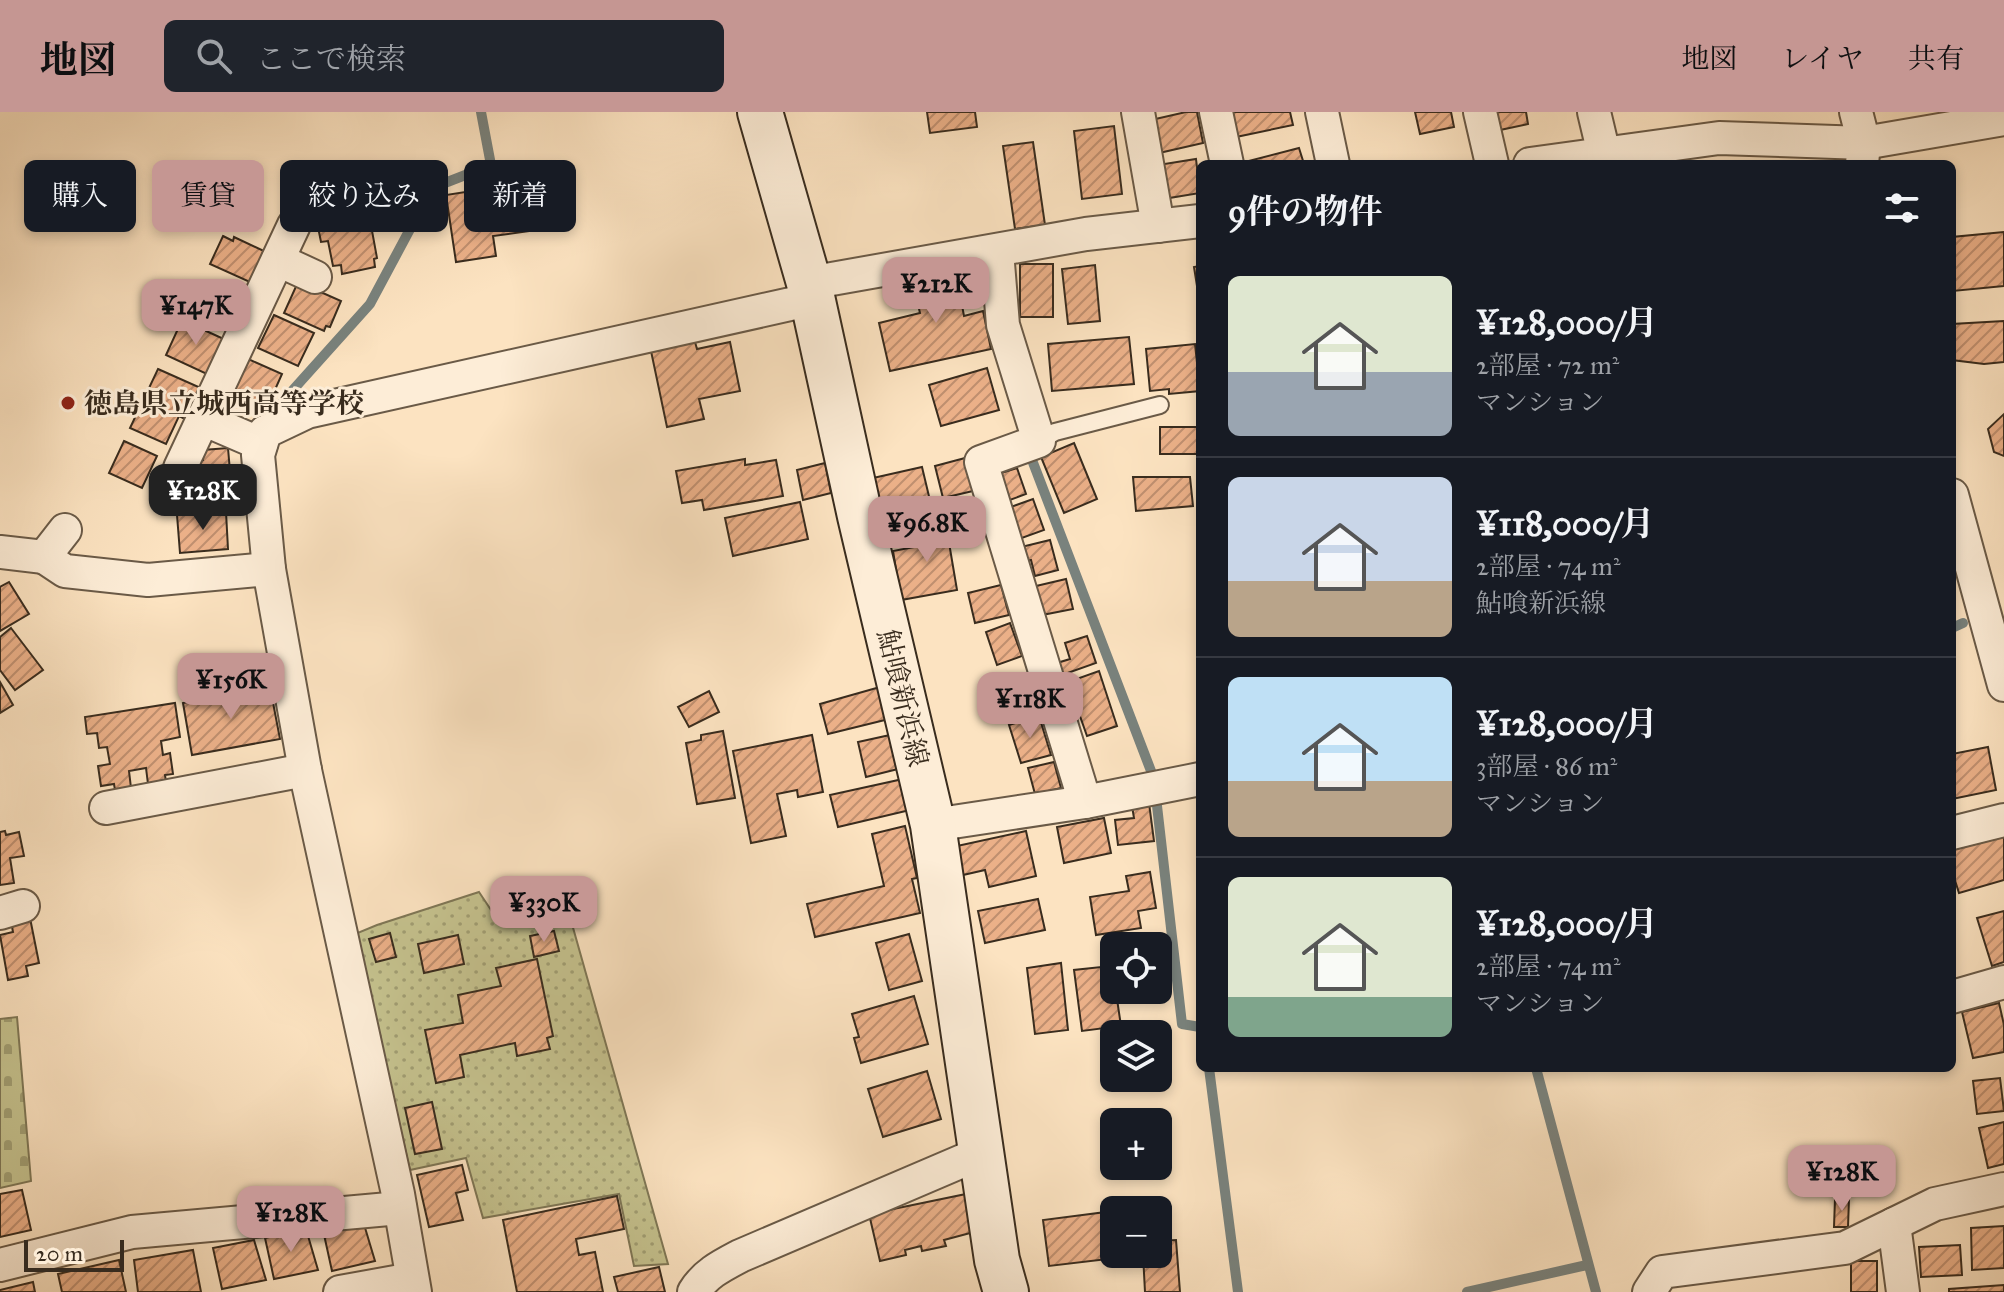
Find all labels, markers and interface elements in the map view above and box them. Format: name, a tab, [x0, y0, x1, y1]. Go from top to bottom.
search box	[164, 20, 724, 92]
icon: search	[192, 34, 236, 78]
text: 地図	[40, 37, 116, 83]
text: ここで検索	[256, 41, 406, 77]
text: 地図	[1681, 41, 1737, 76]
text: レイヤ	[1781, 41, 1864, 76]
text: 共有	[1908, 41, 1964, 76]
chip: 購入	[24, 160, 136, 232]
chip: 賃貸	[152, 160, 264, 232]
chip: 絞り込み	[280, 160, 448, 232]
chip: 新着	[464, 160, 576, 232]
icon: filters	[1880, 186, 1924, 230]
text: 9件の物件	[1228, 191, 1382, 232]
pin: ¥212K	[880, 257, 992, 325]
text: ¥212K	[900, 267, 972, 299]
pin: ¥147K	[140, 279, 252, 347]
text: ¥147K	[159, 289, 233, 321]
text: ¥128,000/月	[1476, 302, 1658, 343]
icon: home	[1292, 308, 1388, 404]
text: 2部屋 · 72 m²	[1476, 349, 1619, 381]
place label: 徳島県立城西高等学校	[84, 386, 364, 421]
text: マンション	[1476, 386, 1605, 418]
marker: 徳島県立城西高等学校	[59, 394, 77, 412]
pin: ¥128K	[147, 464, 259, 532]
text: ¥128K	[167, 474, 239, 506]
pin: ¥96.8K	[862, 496, 992, 564]
text: ¥118,000/月	[1476, 503, 1655, 544]
text: ¥96.8K	[886, 506, 968, 538]
icon: home	[1292, 509, 1388, 605]
text: 2部屋 · 74 m²	[1476, 550, 1620, 582]
text: 鮎喰新浜線	[1476, 587, 1606, 619]
street label: 鮎喰新浜線	[870, 626, 936, 770]
pin: ¥156K	[175, 653, 287, 721]
text: ¥156K	[195, 663, 267, 695]
pin: ¥118K	[974, 672, 1086, 740]
text: ¥118K	[995, 682, 1065, 714]
text: ¥128,000/月	[1476, 703, 1658, 744]
icon: home	[1292, 709, 1388, 805]
text: 3部屋 · 86 m²	[1476, 750, 1617, 782]
text: マンション	[1476, 787, 1605, 819]
pin: ¥330K	[488, 876, 600, 944]
text: ¥330K	[508, 886, 580, 918]
text: ¥128,000/月	[1476, 903, 1658, 944]
icon: home	[1292, 909, 1388, 1005]
map controls	[1100, 932, 1172, 1268]
button: locate	[1100, 932, 1172, 1004]
text: 2部屋 · 74 m²	[1476, 950, 1620, 982]
text: マンション	[1476, 987, 1605, 1019]
button: layers	[1100, 1020, 1172, 1092]
button: +	[1100, 1108, 1172, 1180]
pin: ¥128K	[1786, 1145, 1898, 1213]
text: ¥128K	[1806, 1155, 1878, 1187]
pin: ¥128K	[235, 1186, 347, 1254]
text: ¥128K	[255, 1196, 327, 1228]
button: −	[1100, 1196, 1172, 1268]
scale bar	[24, 1236, 124, 1272]
text: 20 m	[36, 1240, 83, 1267]

